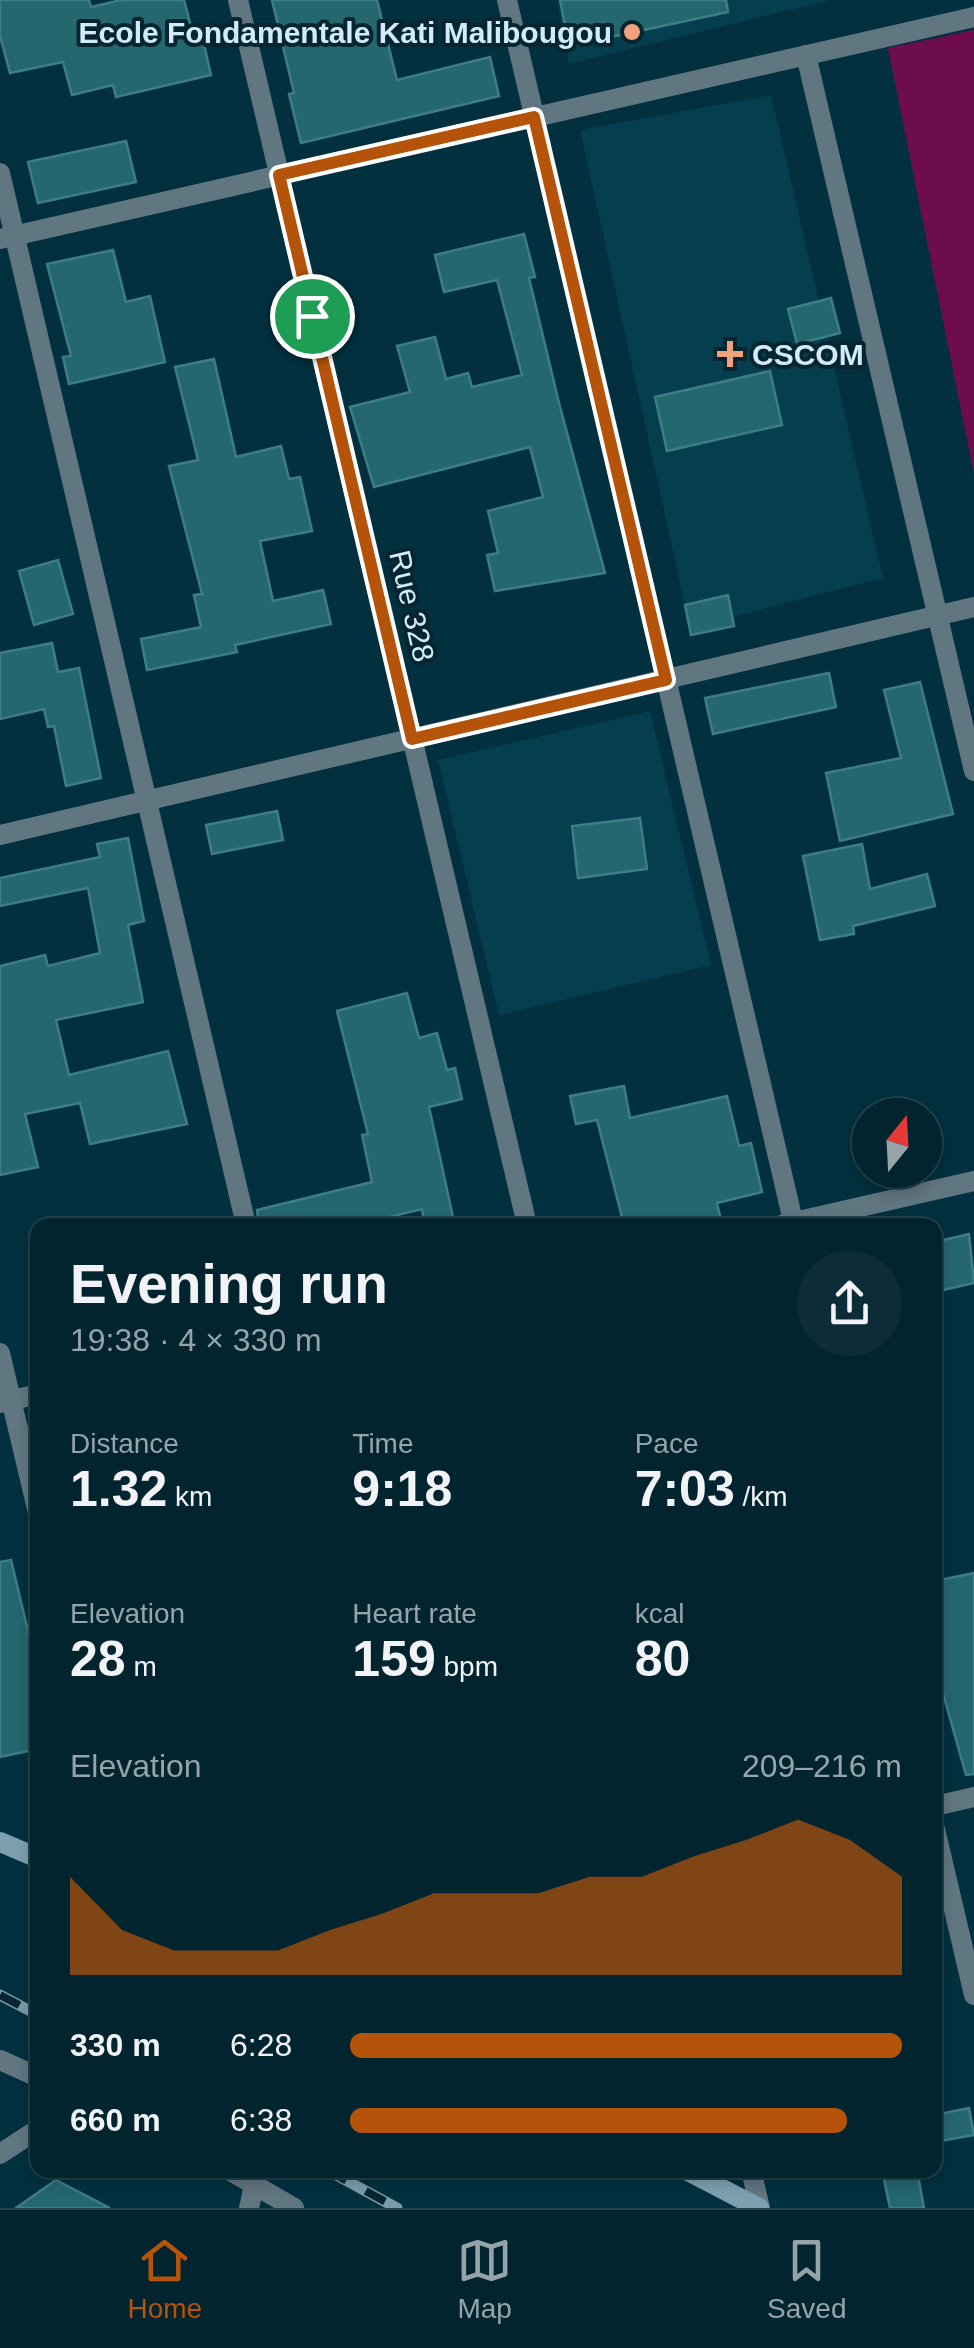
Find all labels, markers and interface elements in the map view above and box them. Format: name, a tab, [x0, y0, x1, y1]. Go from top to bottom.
place label: Ecole Fondamentale Kati Malibougou	[79, 16, 612, 49]
marker: Ecole Fondamentale Kati Malibougou	[621, 21, 643, 43]
pin	[270, 274, 355, 359]
icon: arrive	[285, 289, 340, 344]
place label: CSCOM	[752, 338, 864, 371]
marker: CSCOM	[717, 341, 743, 367]
street label: Rue 328	[383, 547, 441, 665]
north arrow	[852, 1098, 942, 1188]
map controls	[852, 1098, 942, 1188]
button: share	[797, 1251, 902, 1356]
text: Evening run	[70, 1253, 388, 1315]
text: 19:38 · 4 × 330 m	[70, 1322, 322, 1358]
text: Distance	[70, 1428, 179, 1459]
text: Time	[352, 1428, 414, 1459]
text: Pace	[635, 1428, 698, 1459]
text: 1.32	[70, 1461, 167, 1517]
text: 9:18	[352, 1461, 452, 1517]
text: 7:03	[635, 1461, 735, 1517]
text: km	[167, 1481, 212, 1512]
text: /km	[735, 1481, 788, 1512]
text: Elevation	[70, 1598, 185, 1629]
text: Heart rate	[352, 1598, 477, 1629]
text: kcal	[635, 1598, 684, 1629]
text: 28	[70, 1631, 126, 1687]
text: 159	[352, 1631, 436, 1687]
text: 80	[635, 1631, 690, 1687]
text: m	[126, 1651, 157, 1682]
text: bpm	[436, 1651, 498, 1682]
text: Elevation	[70, 1748, 202, 1784]
text: 209–216 m	[742, 1748, 902, 1784]
text: 330 m	[70, 2027, 161, 2063]
text: 6:28	[230, 2027, 292, 2063]
text: 660 m	[70, 2102, 161, 2138]
text: 6:38	[230, 2102, 292, 2138]
tab: Home	[127, 2233, 202, 2325]
tab: Map	[457, 2233, 512, 2325]
tab: Saved	[767, 2233, 846, 2325]

